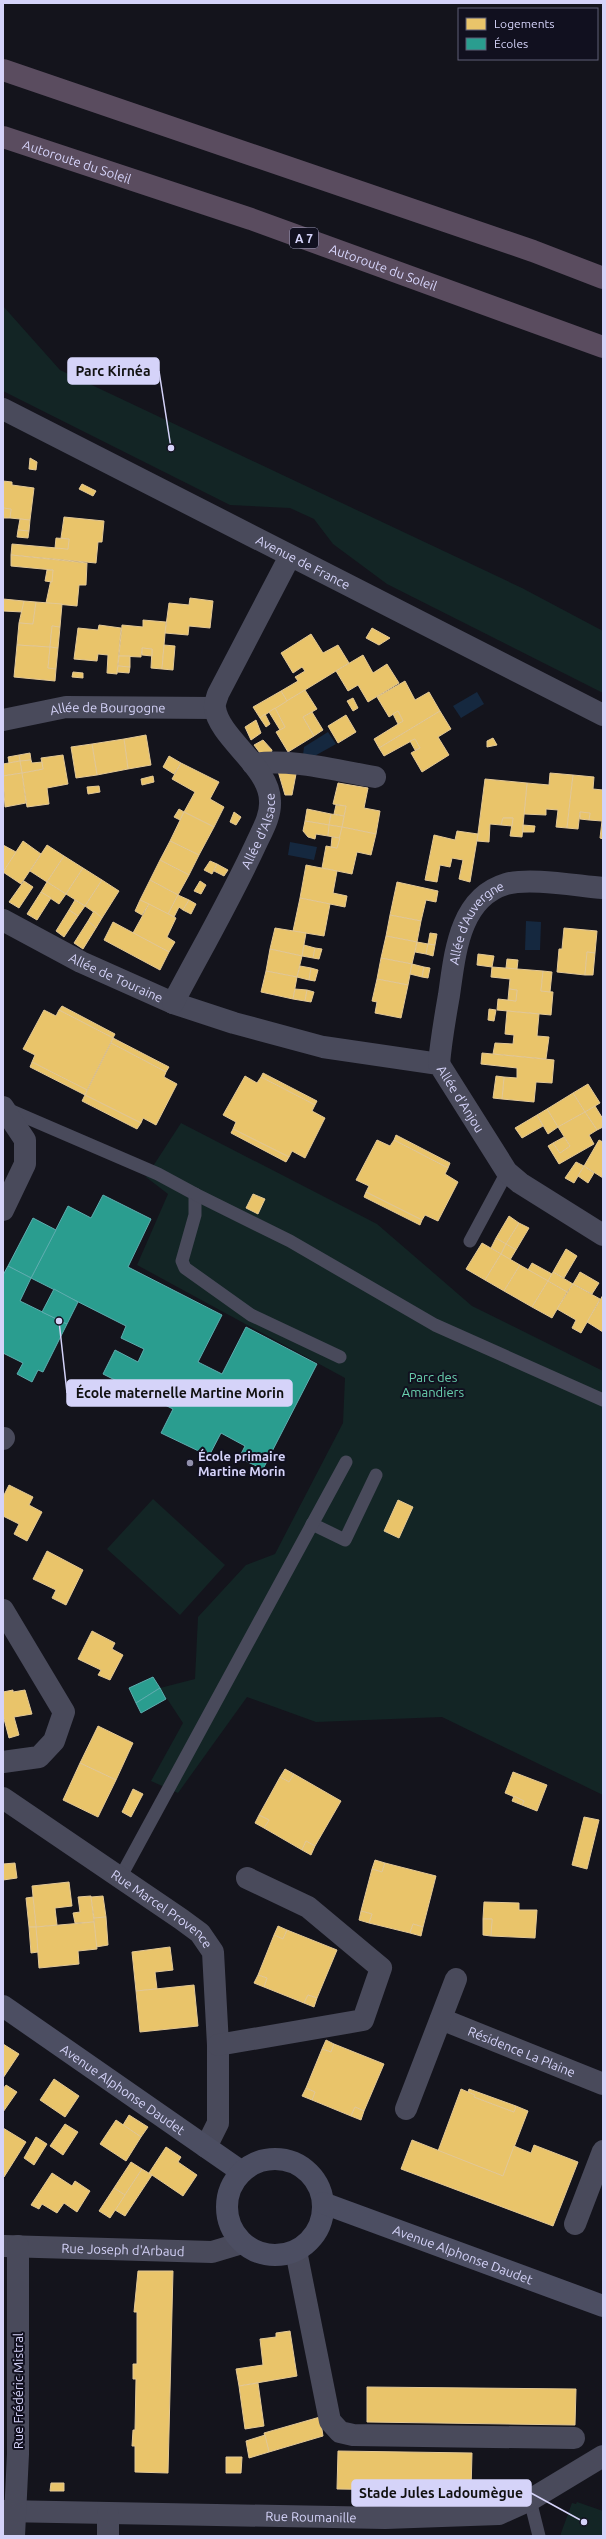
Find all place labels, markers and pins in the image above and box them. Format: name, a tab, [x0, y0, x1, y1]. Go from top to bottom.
callout: Parc Kirnéa	[68, 358, 159, 384]
callout: École maternelle Martine Morin	[67, 1380, 292, 1406]
place label: École primaire Martine Morin	[198, 1448, 285, 1478]
marker: École primaire Martine Morin	[185, 1458, 195, 1468]
callout: Stade Jules Ladoumègue	[352, 2480, 531, 2506]

